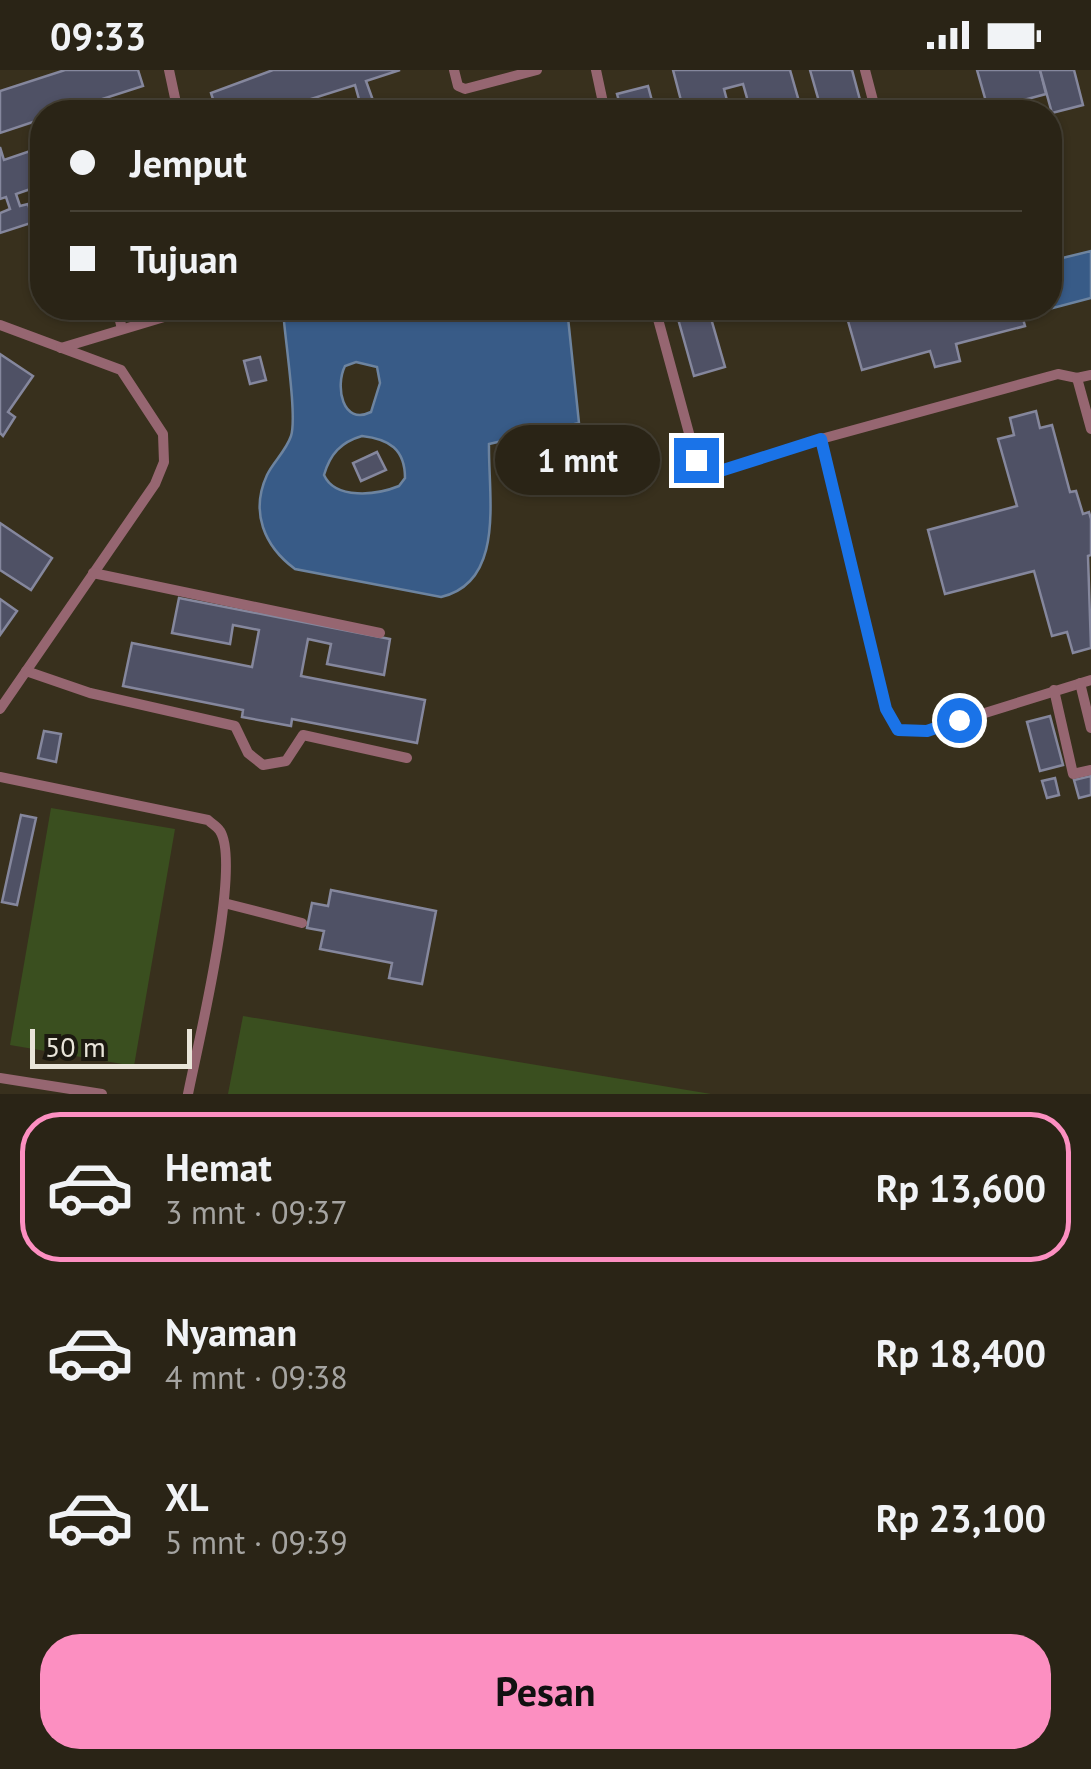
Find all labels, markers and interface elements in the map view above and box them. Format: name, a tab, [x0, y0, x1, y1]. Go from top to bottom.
text: 09:33	[50, 11, 146, 60]
text: Jemput	[130, 138, 247, 187]
text: Tujuan	[130, 234, 238, 283]
callout: 1 mnt	[496, 425, 661, 495]
route end	[674, 438, 719, 483]
text: 1 mnt	[537, 439, 618, 481]
route start	[937, 698, 982, 743]
scale bar	[30, 1024, 192, 1068]
text: 50 m	[45, 1028, 106, 1065]
icon: car	[45, 1142, 135, 1232]
text: Hemat	[165, 1142, 272, 1191]
text: Rp 13,600	[876, 1163, 1046, 1212]
text: 3 mnt · 09:37	[165, 1191, 348, 1233]
icon: car	[45, 1307, 135, 1397]
text: Nyaman	[165, 1307, 297, 1356]
text: Rp 18,400	[876, 1328, 1046, 1377]
text: 4 mnt · 09:38	[165, 1356, 348, 1398]
icon: car	[45, 1472, 135, 1562]
text: XL	[165, 1472, 209, 1521]
text: Rp 23,100	[876, 1493, 1046, 1542]
text: 5 mnt · 09:39	[165, 1521, 348, 1563]
button: Pesan	[40, 1634, 1051, 1749]

